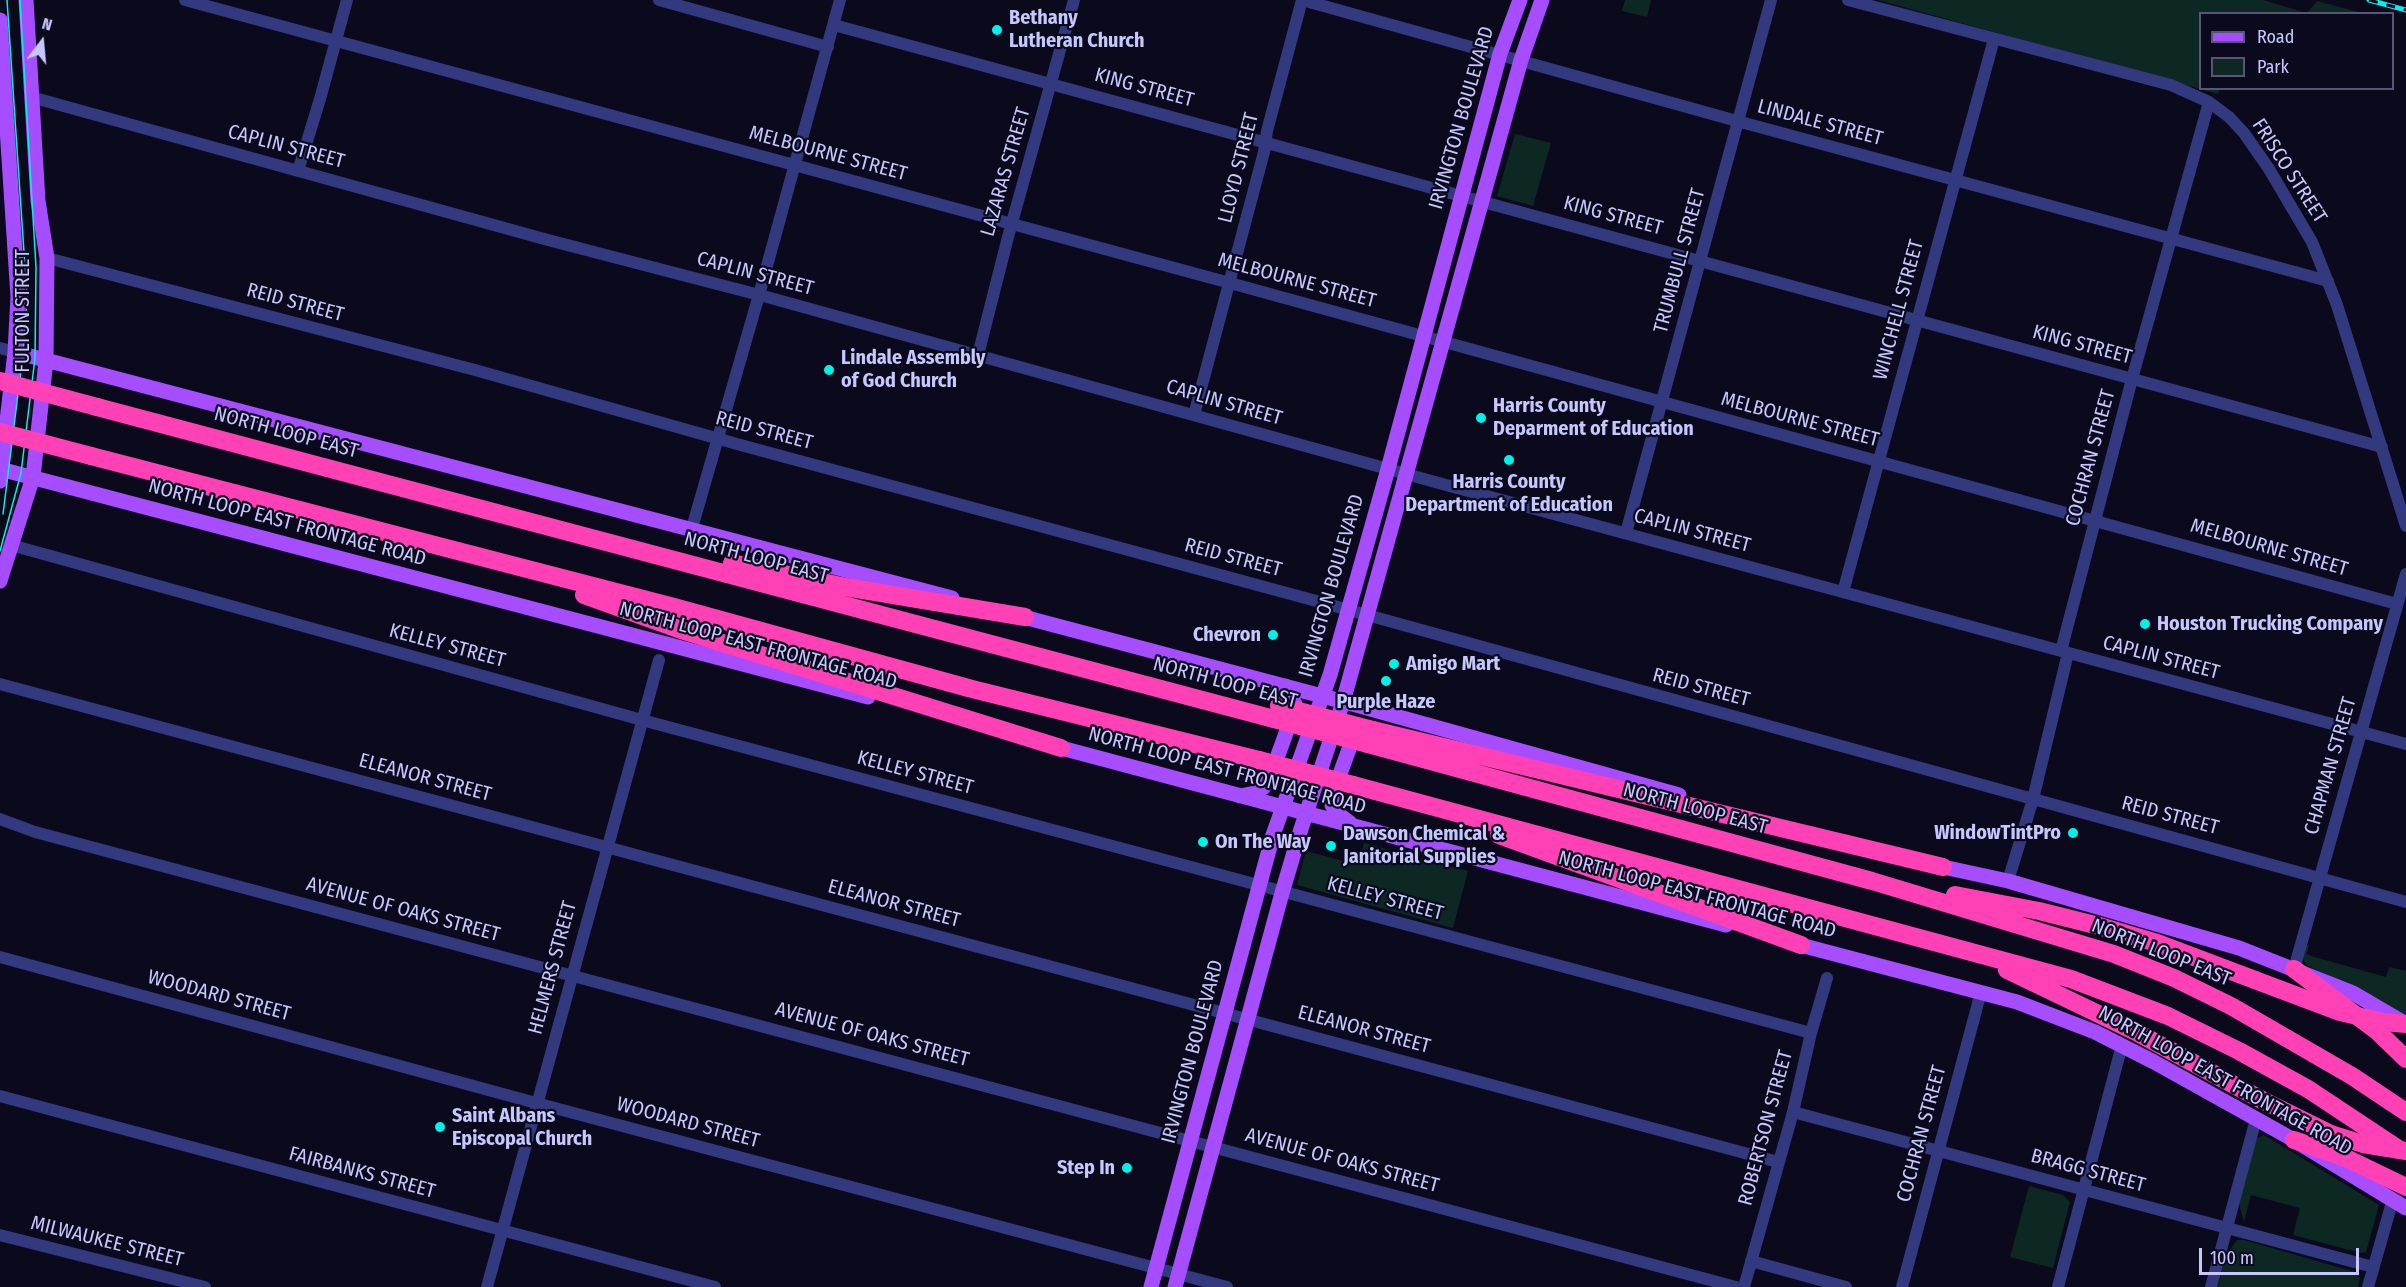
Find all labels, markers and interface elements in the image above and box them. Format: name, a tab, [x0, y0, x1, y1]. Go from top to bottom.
place label: Bethany Lutheran Church	[1009, 6, 1144, 53]
north arrow	[12, 12, 72, 72]
legend	[2199, 12, 2394, 90]
text: N	[40, 14, 54, 35]
marker: Bethany Lutheran Church	[990, 23, 1004, 37]
street label: IRVINGTON BOULEVARD	[1424, 24, 1500, 212]
text: Road	[2257, 26, 2294, 48]
text: Park	[2257, 56, 2289, 78]
street label: KING STREET	[1092, 63, 1196, 113]
street label: LINDALE STREET	[1755, 95, 1885, 151]
street label: LAZARAS STREET	[976, 105, 1036, 239]
street label: LLOYD STREET	[1214, 110, 1264, 226]
street label: FRISCO STREET	[2246, 114, 2332, 228]
street label: CAPLIN STREET	[225, 120, 347, 174]
street label: MELBOURNE STREET	[746, 121, 910, 187]
street label: TRUMBULL STREET	[1649, 186, 1711, 336]
street label: KING STREET	[1561, 191, 1665, 241]
street label: WINCHELL STREET	[1869, 237, 1929, 383]
street label: CAPLIN STREET	[694, 247, 816, 301]
street label: MELBOURNE STREET	[1215, 248, 1379, 314]
street label: FULTON STREET	[11, 249, 35, 373]
street label: REID STREET	[244, 279, 346, 327]
street label: KING STREET	[2030, 320, 2134, 370]
place label: Lindale Assembly of God Church	[841, 346, 986, 393]
marker: Lindale Assembly of God Church	[822, 363, 836, 377]
street label: CAPLIN STREET	[1163, 375, 1285, 431]
street label: MELBOURNE STREET	[1718, 387, 1882, 453]
street label: COCHRAN STREET	[2061, 387, 2121, 529]
place label: Harris County Deparment of Education	[1493, 394, 1694, 441]
street label: NORTH LOOP EAST	[211, 402, 361, 464]
street label: REID STREET	[713, 407, 815, 455]
marker: Harris County Deparment of Education	[1474, 411, 1488, 425]
marker: Harris County Department of Education	[1502, 453, 1516, 467]
place label: Harris County Department of Education	[1405, 470, 1613, 517]
street label: NORTH LOOP EAST FRONTAGE ROAD	[146, 474, 428, 572]
street label: IRVINGTON BOULEVARD	[1294, 492, 1370, 680]
street label: CAPLIN STREET	[1631, 504, 1753, 558]
street label: MELBOURNE STREET	[2188, 514, 2350, 582]
street label: NORTH LOOP EAST	[681, 527, 831, 589]
street label: REID STREET	[1182, 534, 1284, 582]
street label: NORTH LOOP EAST FRONTAGE ROAD	[617, 597, 899, 695]
place label: Houston Trucking Company	[2157, 612, 2383, 636]
marker: Houston Trucking Company	[2138, 617, 2152, 631]
street label: KELLEY STREET	[386, 619, 508, 673]
place label: Chevron	[1193, 623, 1261, 647]
marker: Chevron	[1266, 628, 1280, 642]
street label: CAPLIN STREET	[2100, 631, 2222, 685]
street label: NORTH LOOP EAST	[1150, 652, 1300, 714]
place label: Amigo Mart	[1406, 652, 1500, 676]
marker: Amigo Mart	[1387, 657, 1401, 671]
street label: REID STREET	[1650, 664, 1752, 712]
marker: Purple Haze	[1379, 674, 1393, 688]
place label: Purple Haze	[1337, 690, 1435, 714]
street label: CHAPMAN STREET	[2300, 694, 2362, 838]
street label: NORTH LOOP EAST FRONTAGE ROAD	[1086, 722, 1368, 820]
street label: KELLEY STREET	[854, 746, 976, 800]
street label: ELEANOR STREET	[356, 749, 494, 807]
street label: NORTH LOOP EAST	[1620, 778, 1770, 840]
street label: REID STREET	[2119, 792, 2221, 840]
place label: WindowTintPro	[1934, 821, 2061, 845]
place label: Dawson Chemical & Janitorial Supplies	[1343, 822, 1505, 869]
marker: WindowTintPro	[2066, 826, 2080, 840]
place label: On The Way	[1215, 830, 1311, 854]
marker: On The Way	[1196, 835, 1210, 849]
marker: Dawson Chemical & Janitorial Supplies	[1324, 839, 1338, 853]
street label: NORTH LOOP EAST FRONTAGE ROAD	[1556, 846, 1838, 944]
street label: KELLEY STREET	[1324, 872, 1446, 926]
street label: AVENUE OF OAKS STREET	[304, 873, 502, 947]
street label: ELEANOR STREET	[825, 875, 963, 933]
street label: HELMERS STREET	[524, 899, 582, 1037]
street label: NORTH LOOP EAST	[2088, 914, 2234, 992]
street label: IRVINGTON BOULEVARD	[1157, 958, 1229, 1146]
street label: WOODARD STREET	[145, 965, 293, 1027]
street label: AVENUE OF OAKS STREET	[773, 998, 971, 1072]
street label: ELEANOR STREET	[1295, 1001, 1433, 1059]
street label: NORTH LOOP EAST FRONTAGE ROAD	[2094, 1001, 2356, 1161]
street label: ROBERTSON STREET	[1734, 1048, 1798, 1208]
street label: COCHRAN STREET	[1892, 1063, 1952, 1205]
street label: WOODARD STREET	[614, 1092, 762, 1154]
place label: Saint Albans Episcopal Church	[452, 1104, 592, 1151]
marker: Saint Albans Episcopal Church	[433, 1120, 447, 1134]
street label: AVENUE OF OAKS STREET	[1243, 1124, 1441, 1198]
street label: FAIRBANKS STREET	[286, 1142, 438, 1204]
street label: BRAGG STREET	[2028, 1144, 2148, 1198]
place label: Step In	[1057, 1156, 1115, 1180]
marker: Step In	[1120, 1161, 1134, 1175]
street label: MILWAUKEE STREET	[28, 1211, 186, 1273]
scale bar	[2202, 1236, 2362, 1274]
text: 100 m	[2210, 1247, 2254, 1269]

